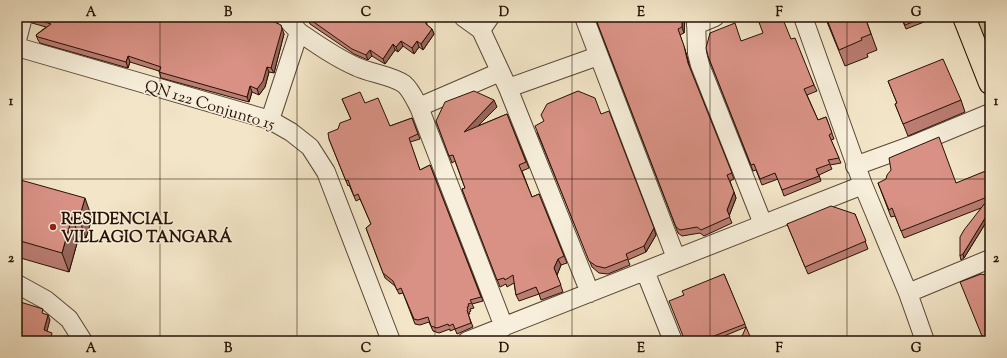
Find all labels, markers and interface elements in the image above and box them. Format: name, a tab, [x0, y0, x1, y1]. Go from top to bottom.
text: A	[86, 4, 97, 22]
text: B	[224, 4, 233, 22]
text: C	[361, 4, 371, 22]
text: D	[499, 4, 509, 22]
text: E	[637, 4, 645, 22]
text: F	[775, 4, 783, 22]
text: G	[911, 4, 922, 22]
street label: QN 122 Conjunto 15	[141, 76, 278, 137]
text: 1	[9, 93, 14, 111]
text: 1	[994, 93, 999, 111]
place label: RESIDENCIAL VILLAGIO TANGARÁ	[61, 209, 232, 250]
marker: RESIDENCIAL VILLAGIO TANGARÁ	[48, 222, 58, 232]
text: 2	[8, 250, 15, 268]
text: 2	[993, 250, 1000, 268]
text: A	[86, 340, 97, 358]
text: B	[224, 340, 233, 358]
text: C	[361, 340, 371, 358]
text: D	[499, 340, 509, 358]
text: E	[637, 340, 645, 358]
text: F	[775, 340, 783, 358]
text: G	[911, 340, 922, 358]

